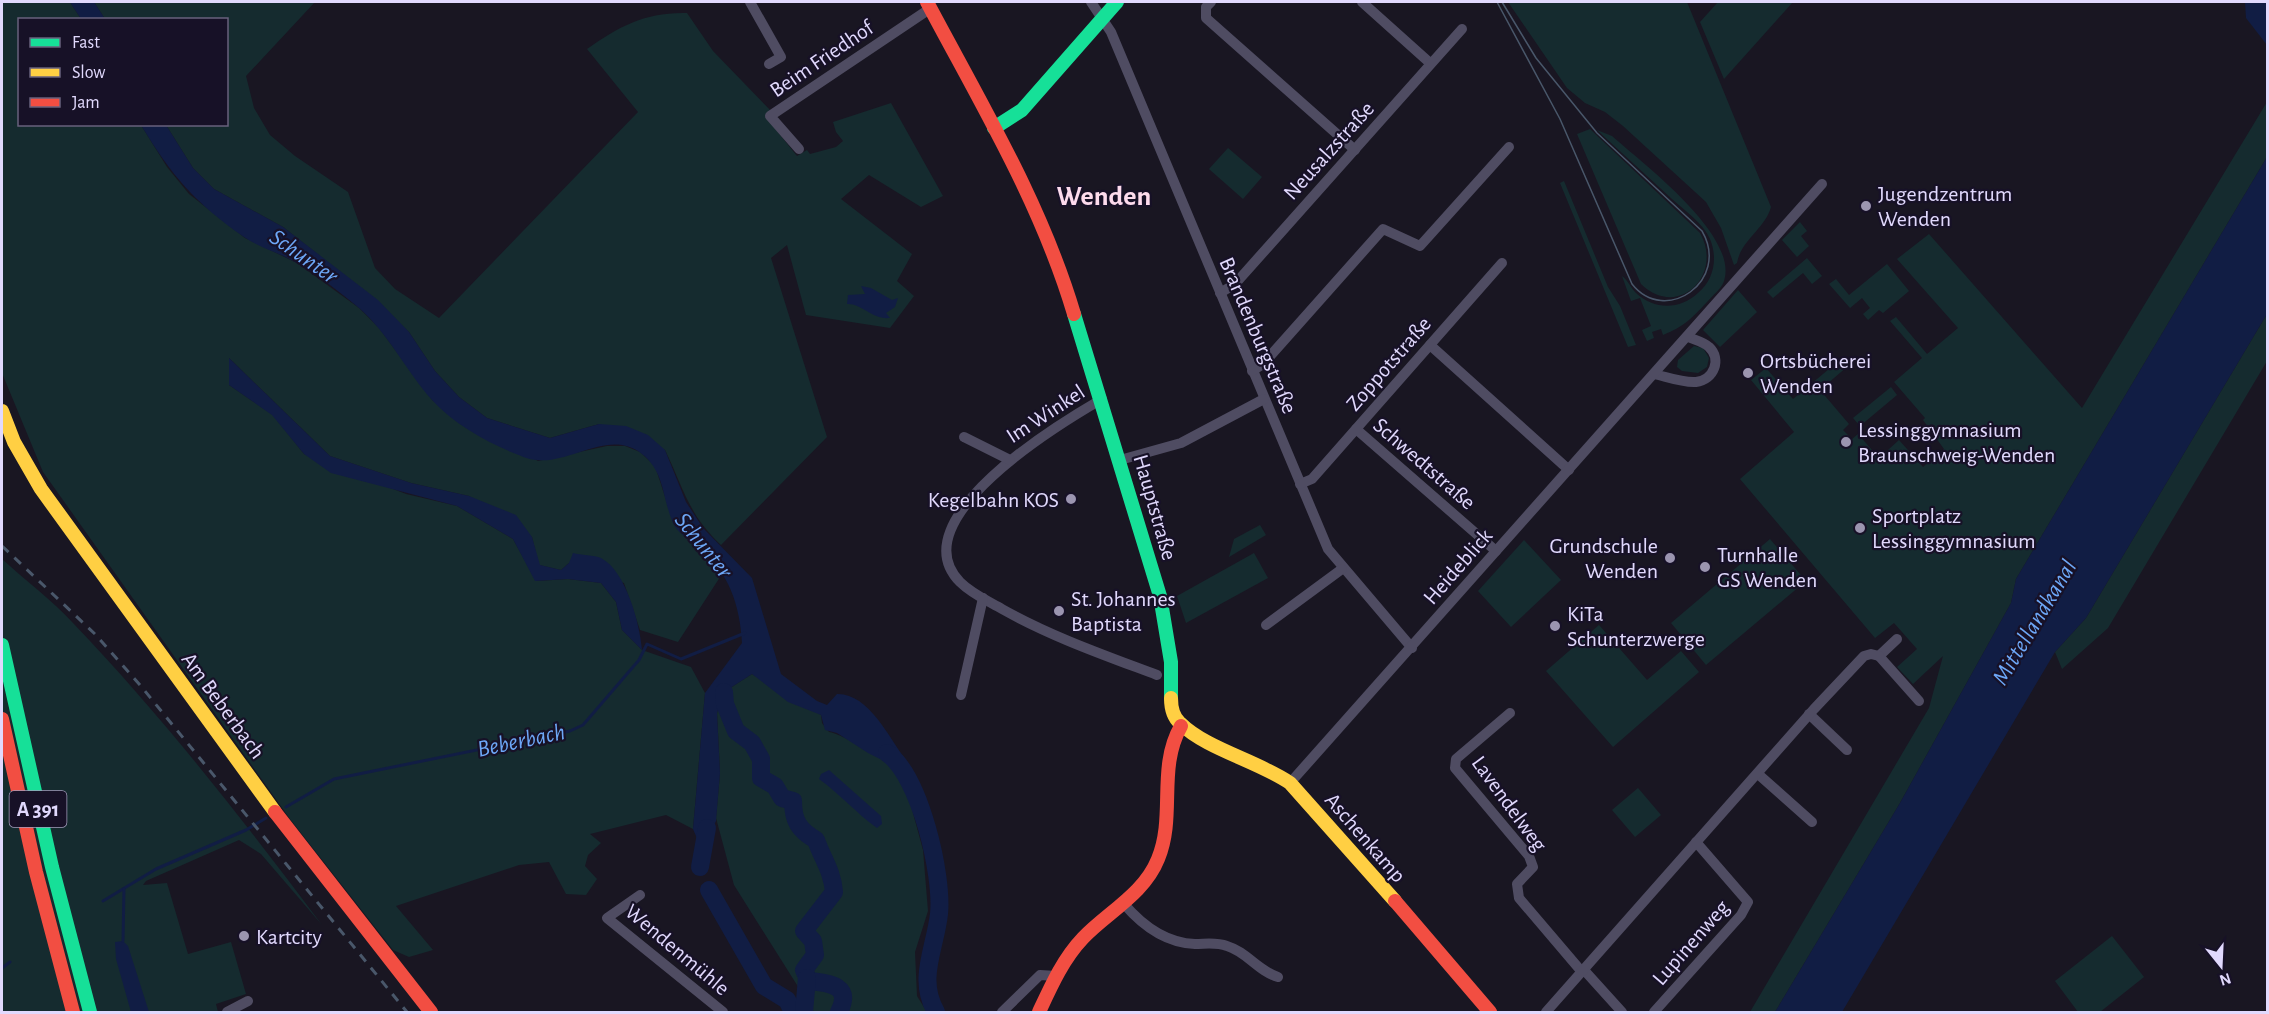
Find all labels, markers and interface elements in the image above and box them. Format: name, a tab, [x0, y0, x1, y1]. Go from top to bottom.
street label: Beim Friedhof	[766, 16, 878, 101]
legend	[18, 18, 228, 126]
text: Fast	[72, 34, 100, 52]
text: Slow	[72, 64, 105, 82]
text: Jam	[72, 94, 100, 112]
street label: Neusalzstraße	[1279, 97, 1378, 204]
district label: Wenden	[1057, 183, 1151, 211]
place label: Jugendzentrum Wenden	[1878, 183, 2012, 230]
marker: Jugendzentrum Wenden	[1859, 199, 1873, 213]
water label: Schunter	[265, 225, 343, 289]
street label: Brandenburgstraße	[1215, 254, 1301, 417]
street label: Zoppotstraße	[1342, 312, 1435, 415]
place label: Ortsbücherei Wenden	[1760, 350, 1871, 397]
marker: Ortsbücherei Wenden	[1741, 366, 1755, 380]
street label: Im Winkel	[1002, 381, 1089, 447]
street label: Schwedtstraße	[1369, 414, 1480, 514]
place label: Lessinggymnasium Braunschweig-Wenden	[1858, 419, 2055, 466]
marker: Lessinggymnasium Braunschweig-Wenden	[1839, 435, 1853, 449]
street label: Hauptstraße	[1129, 452, 1181, 563]
place label: Kegelbahn KOS	[928, 489, 1059, 511]
marker: Kegelbahn KOS	[1064, 492, 1078, 506]
place label: Sportplatz Lessinggymnasium	[1872, 505, 2036, 552]
water label: Schunter	[670, 508, 737, 584]
marker: Sportplatz Lessinggymnasium	[1853, 521, 1867, 535]
street label: Heideblick	[1419, 525, 1496, 609]
place label: Grundschule Wenden	[1550, 535, 1658, 582]
place label: Turnhalle GS Wenden	[1717, 544, 1817, 591]
marker: Grundschule Wenden	[1663, 551, 1677, 565]
water label: Mittellandkanal	[1988, 556, 2082, 689]
marker: Turnhalle GS Wenden	[1698, 560, 1712, 574]
place label: St. Johannes Baptista	[1071, 588, 1176, 635]
place label: KiTa Schunterzwerge	[1567, 603, 1705, 650]
marker: St. Johannes Baptista	[1052, 604, 1066, 618]
marker: KiTa Schunterzwerge	[1548, 619, 1562, 633]
street label: Am Beberbach	[177, 648, 269, 763]
water label: Beberbach	[475, 720, 567, 762]
street label: Lavendelweg	[1467, 752, 1551, 855]
street label: Aschenkamp	[1321, 789, 1410, 887]
road number: A 391	[9, 791, 66, 827]
street label: Lupinenweg	[1648, 896, 1734, 989]
street label: Wendenmühle	[621, 900, 734, 1000]
place label: Kartcity	[256, 926, 322, 948]
marker: Kartcity	[237, 929, 251, 943]
north arrow	[2191, 936, 2251, 996]
text: N	[2218, 970, 2233, 989]

